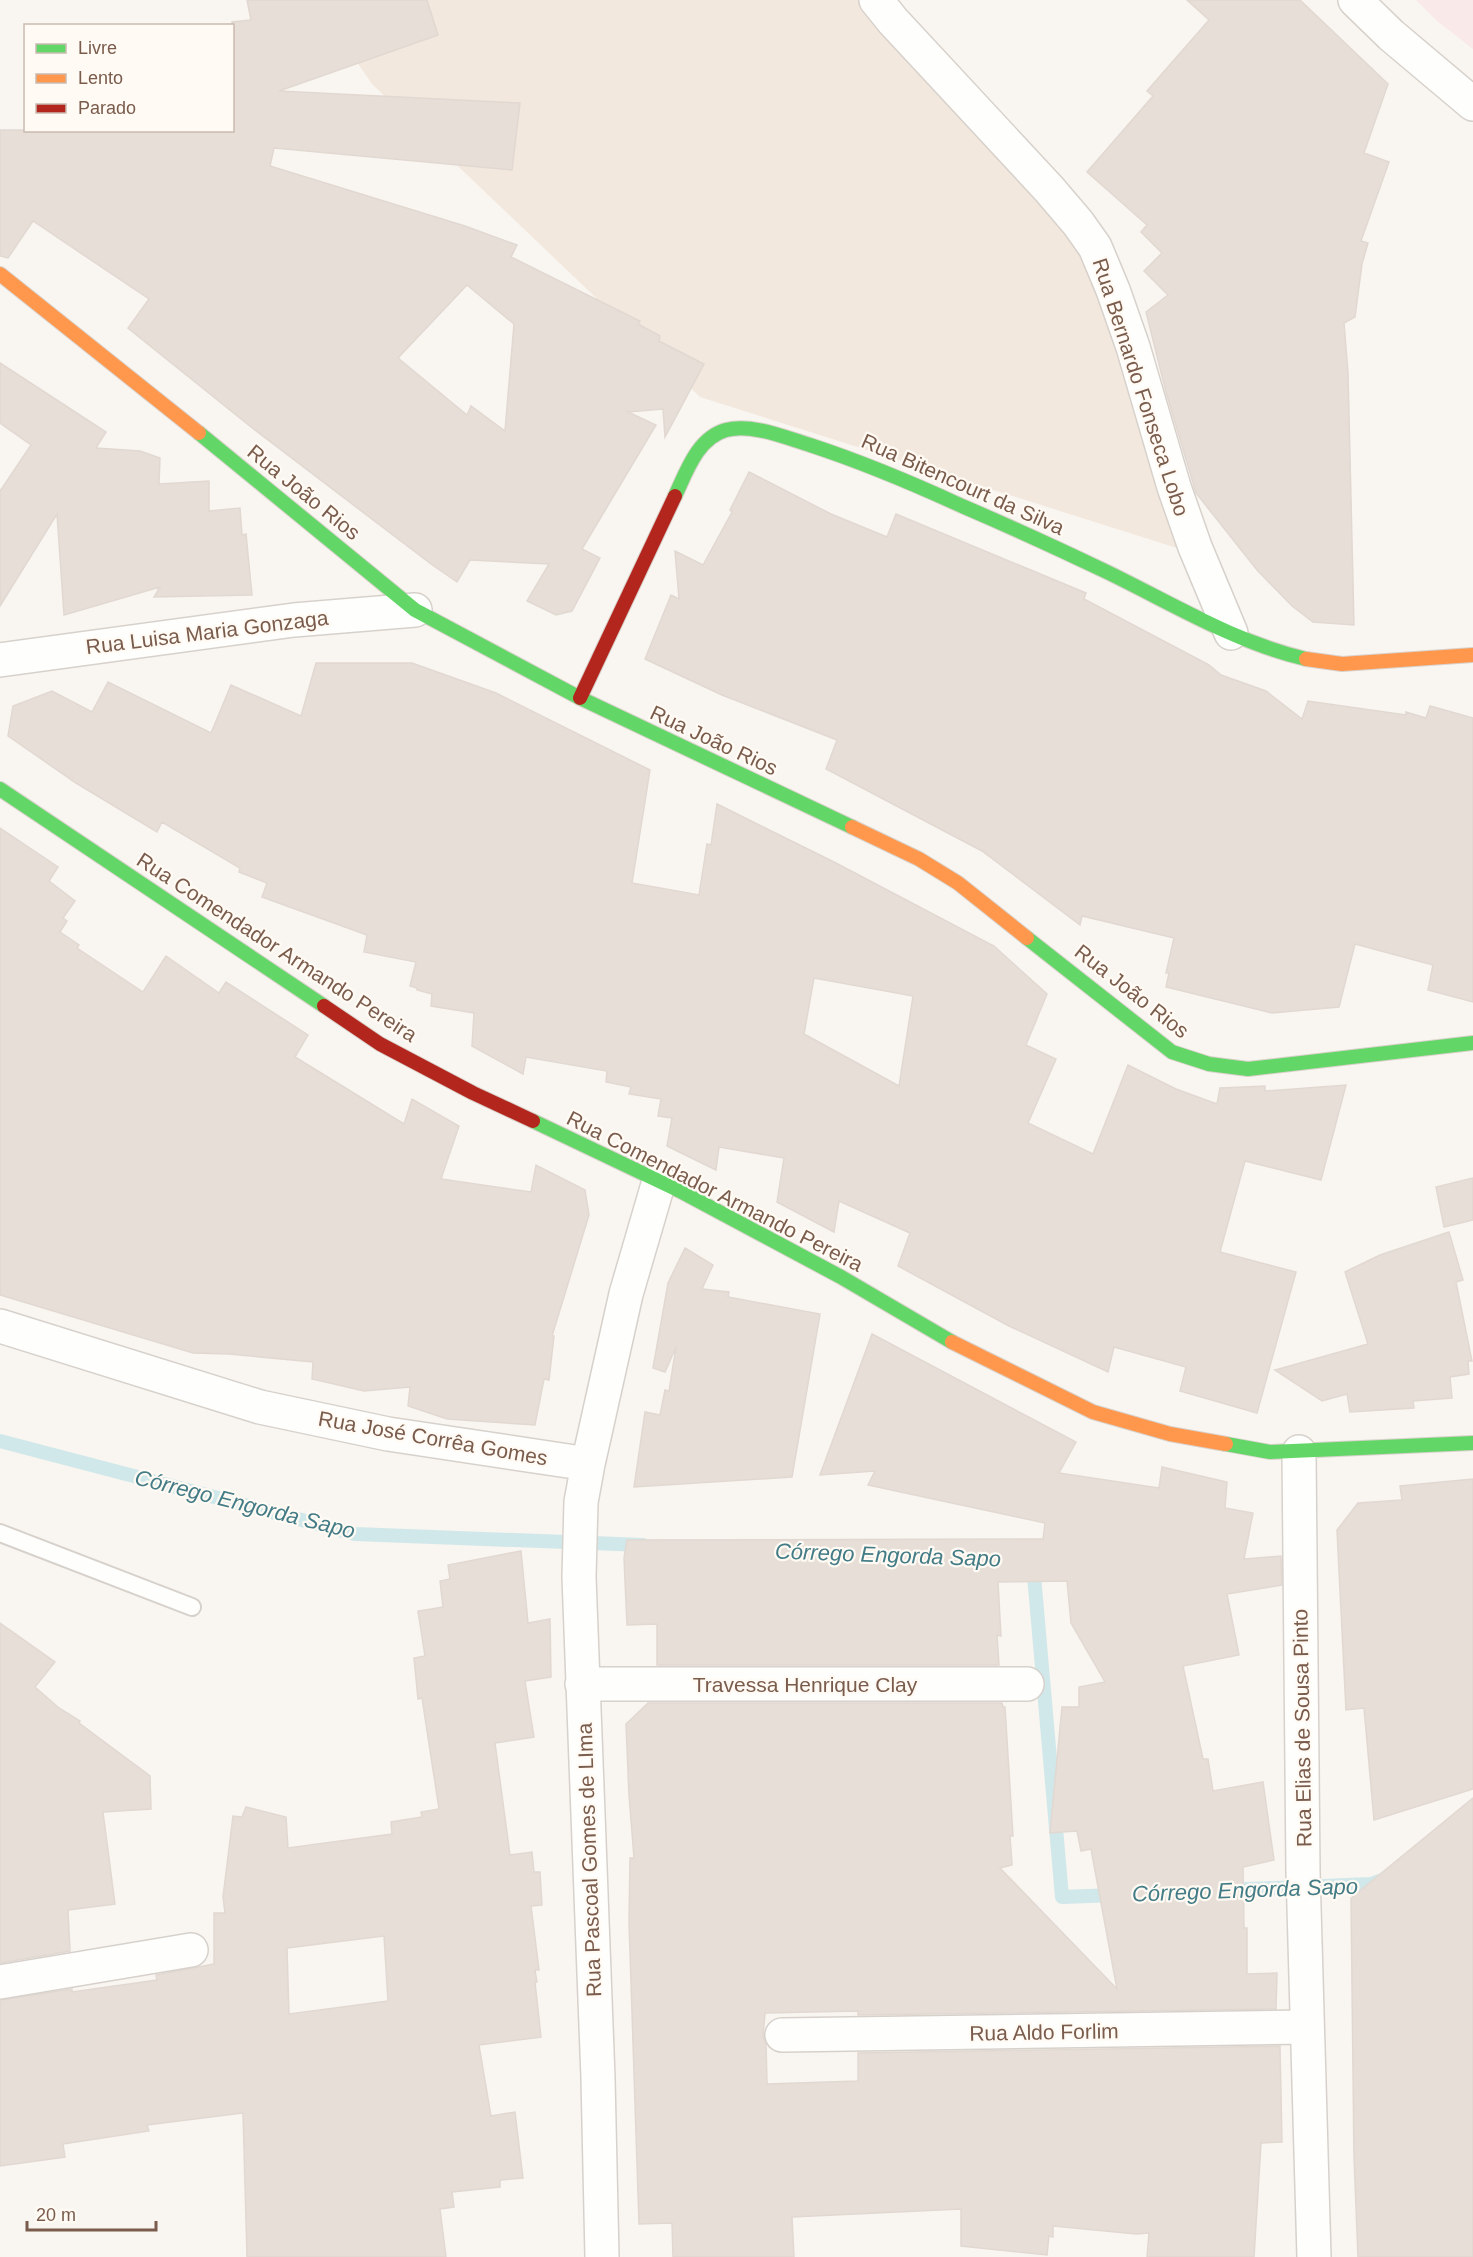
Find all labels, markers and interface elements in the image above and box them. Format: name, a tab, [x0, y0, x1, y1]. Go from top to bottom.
legend	[24, 24, 234, 132]
text: Livre	[78, 38, 117, 58]
text: Lento	[78, 68, 123, 88]
text: Parado	[78, 98, 136, 118]
street label: Rua Bernardo Fonseca Lobo	[1088, 255, 1194, 519]
street label: Rua Bitencourt da Silva	[858, 429, 1068, 539]
street label: Rua João Rios	[243, 440, 365, 544]
street label: Rua Luisa Maria Gonzaga	[85, 606, 330, 658]
street label: Rua João Rios	[647, 700, 781, 780]
street label: Rua Comendador Armando Pereira	[133, 848, 422, 1046]
street label: Rua João Rios	[1071, 940, 1193, 1042]
street label: Rua Comendador Armando Pereira	[563, 1106, 867, 1276]
street label: Rua José Corrêa Gomes	[317, 1407, 549, 1469]
water label: Córrego Engorda Sapo	[132, 1465, 358, 1543]
water label: Córrego Engorda Sapo	[774, 1539, 1002, 1571]
street label: Rua Elias de Sousa Pinto	[1288, 1609, 1316, 1847]
street label: Travessa Henrique Clay	[693, 1673, 918, 1696]
street label: Rua Pascoal Gomes de LIma	[573, 1722, 605, 1997]
water label: Córrego Engorda Sapo	[1131, 1874, 1359, 1906]
street label: Rua Aldo Forlim	[969, 2019, 1119, 2045]
scale bar	[27, 2194, 156, 2232]
text: 20 m	[36, 2205, 76, 2225]

